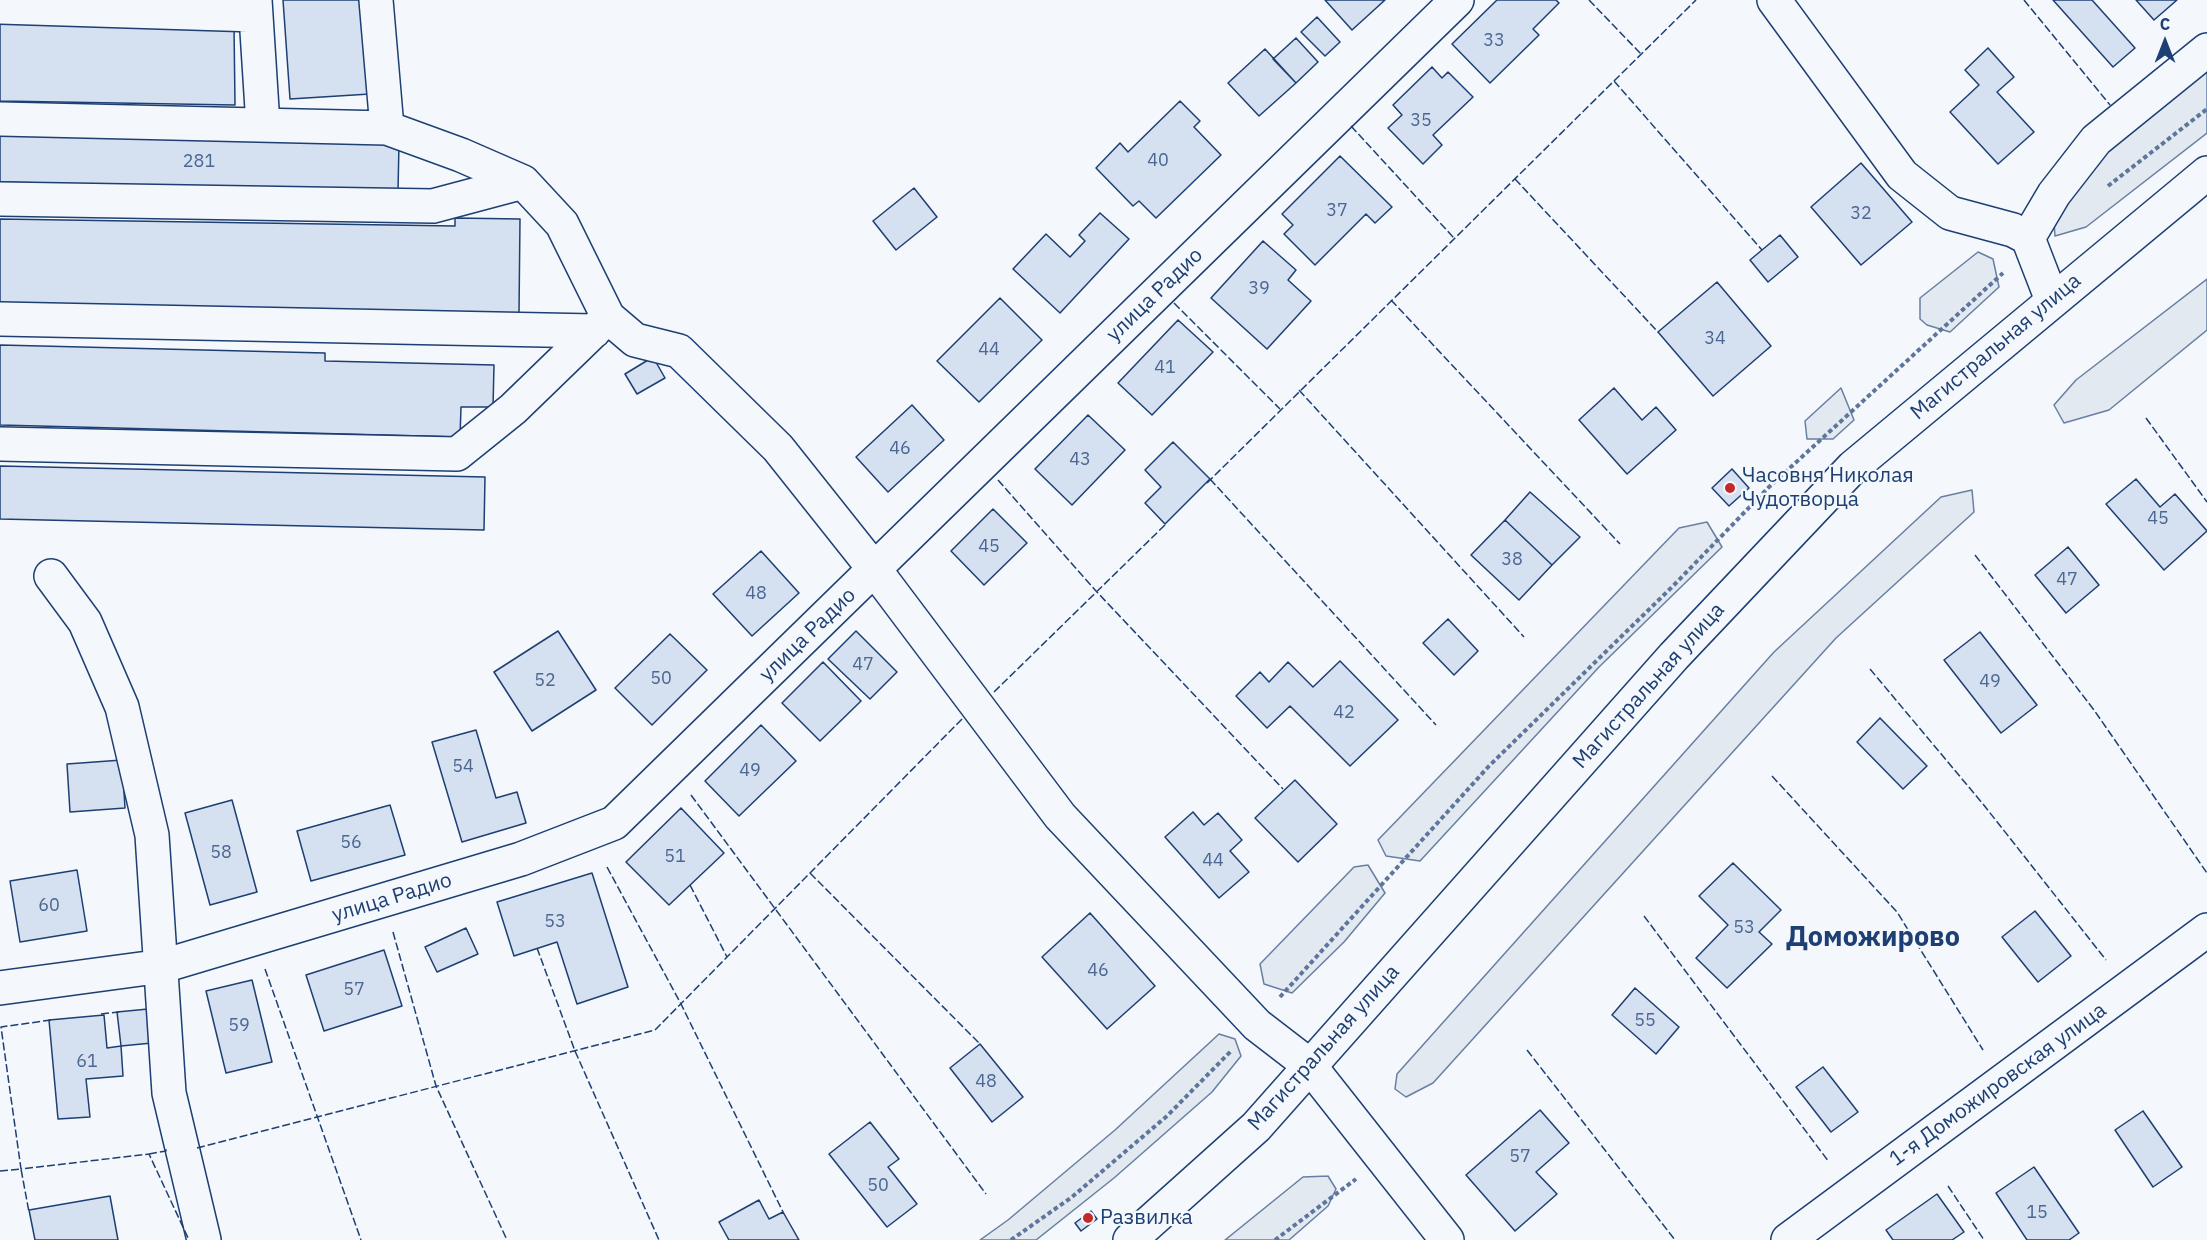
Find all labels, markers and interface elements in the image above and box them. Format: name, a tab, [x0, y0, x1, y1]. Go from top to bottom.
north arrow	[2135, 12, 2195, 72]
text: С	[2160, 14, 2170, 34]
house number: 33	[1483, 30, 1505, 52]
house number: 35	[1410, 110, 1432, 132]
house number: 40	[1147, 150, 1169, 172]
house number: 281	[183, 151, 215, 173]
house number: 37	[1326, 200, 1348, 222]
house number: 32	[1850, 203, 1872, 225]
street label: улица Радио	[1102, 243, 1208, 347]
street label: Магистральная улица	[1906, 268, 2086, 426]
house number: 39	[1248, 278, 1270, 300]
house number: 34	[1704, 328, 1726, 350]
house number: 44	[978, 339, 1000, 361]
house number: 41	[1154, 357, 1176, 379]
house number: 46	[889, 438, 911, 460]
house number: 43	[1069, 449, 1091, 471]
place label: Часовня Николая Чудотворца	[1742, 463, 1914, 513]
marker: Часовня Николая Чудотворца	[1723, 481, 1737, 495]
house number: 45	[2147, 508, 2169, 530]
house number: 45	[978, 536, 1000, 558]
house number: 38	[1501, 549, 1523, 571]
house number: 47	[2056, 569, 2078, 591]
house number: 48	[745, 583, 767, 605]
street label: улица Радио	[755, 583, 861, 687]
street label: Магистральная улица	[1568, 598, 1730, 774]
house number: 47	[852, 654, 874, 676]
house number: 50	[650, 668, 672, 690]
house number: 52	[534, 670, 556, 692]
house number: 49	[1979, 671, 2001, 693]
house number: 42	[1333, 702, 1355, 724]
house number: 54	[452, 756, 474, 778]
house number: 49	[739, 760, 761, 782]
house number: 56	[340, 832, 362, 854]
house number: 58	[210, 842, 232, 864]
house number: 51	[664, 846, 686, 868]
house number: 44	[1202, 850, 1224, 872]
street label: улица Радио	[329, 868, 455, 928]
house number: 60	[38, 895, 60, 917]
house number: 53	[544, 911, 566, 933]
house number: 53	[1733, 917, 1755, 939]
district label: Доможирово	[1786, 922, 1960, 954]
house number: 46	[1087, 960, 1109, 982]
street label: Магистральная улица	[1243, 960, 1405, 1136]
house number: 57	[343, 979, 365, 1001]
street label: 1-я Доможировская улица	[1885, 998, 2111, 1172]
house number: 55	[1634, 1010, 1656, 1032]
house number: 59	[228, 1015, 250, 1037]
house number: 61	[76, 1051, 98, 1073]
house number: 48	[975, 1071, 997, 1093]
house number: 57	[1509, 1146, 1531, 1168]
house number: 50	[867, 1175, 889, 1197]
house number: 15	[2026, 1202, 2048, 1224]
place label: Развилка	[1100, 1205, 1193, 1231]
marker: Развилка	[1081, 1211, 1095, 1225]

